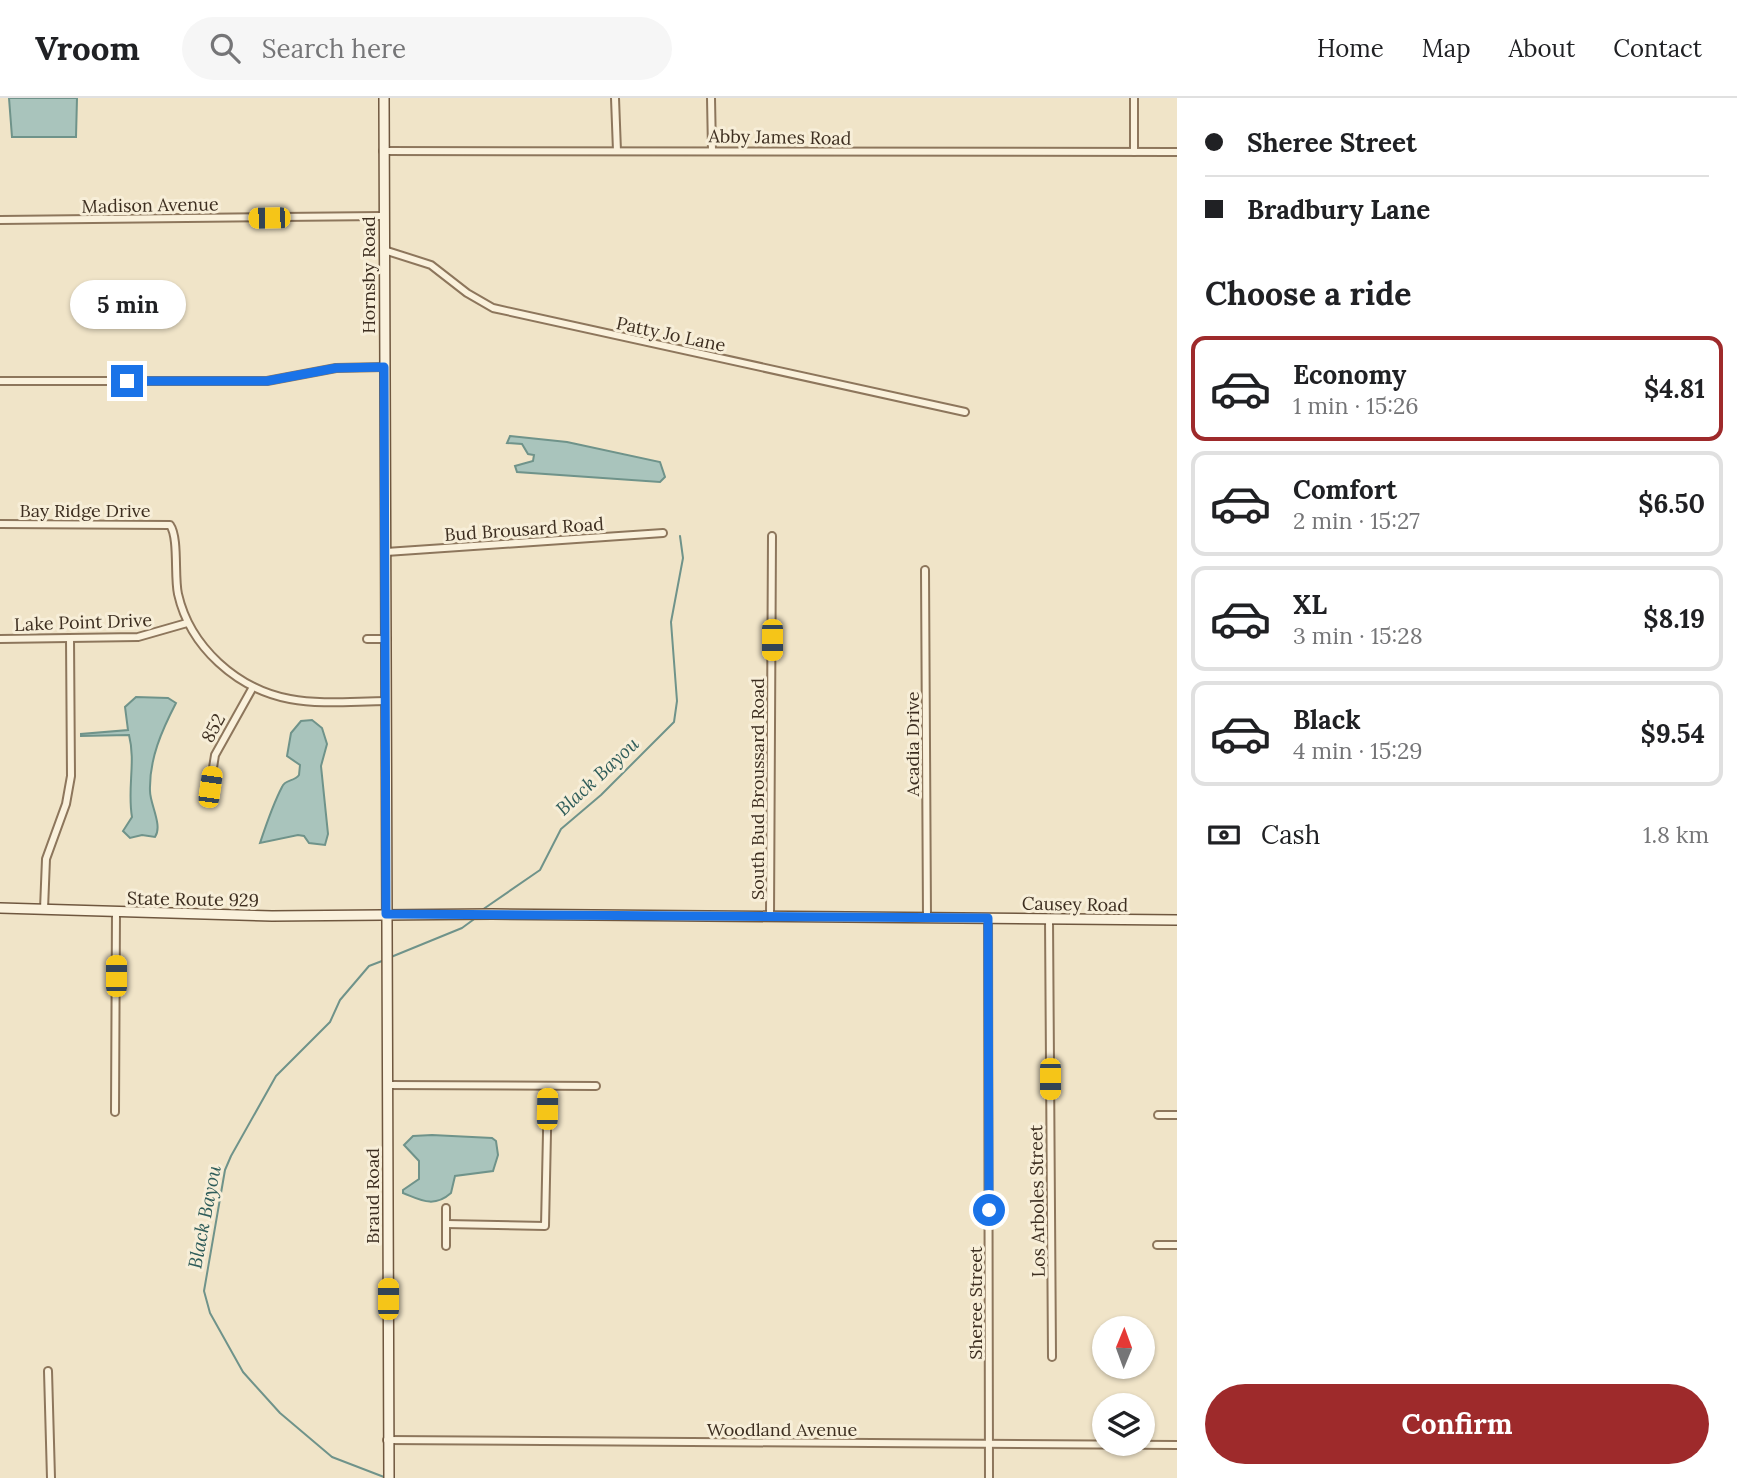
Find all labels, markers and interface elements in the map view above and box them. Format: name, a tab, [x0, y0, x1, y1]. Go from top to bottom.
search box	[182, 17, 672, 80]
text: Vroom	[35, 27, 140, 69]
icon: search	[206, 29, 244, 67]
text: Search here	[262, 32, 406, 65]
text: Home	[1317, 33, 1384, 64]
text: Map	[1422, 33, 1471, 64]
text: About	[1509, 33, 1575, 64]
text: Contact	[1613, 33, 1702, 64]
street label: Abby James Road	[707, 124, 852, 150]
text: Sheree Street	[1247, 126, 1417, 159]
street label: Madison Avenue	[81, 192, 219, 218]
text: Bradbury Lane	[1247, 193, 1430, 226]
car	[248, 207, 291, 229]
street label: Hornsby Road	[357, 216, 380, 334]
text: Choose a ride	[1205, 273, 1412, 314]
callout: 5 min	[69, 280, 185, 328]
text: 5 min	[97, 290, 159, 319]
street label: Patty Jo Lane	[614, 311, 728, 357]
icon: car	[1209, 357, 1272, 420]
text: Economy	[1293, 358, 1406, 391]
route end	[111, 365, 143, 397]
text: $4.81	[1644, 372, 1705, 405]
text: 1 min · 15:26	[1293, 391, 1419, 420]
icon: car	[1209, 472, 1272, 535]
text: Comfort	[1293, 473, 1397, 506]
text: $6.50	[1638, 487, 1705, 520]
street label: Bay Ridge Drive	[19, 499, 151, 522]
text: 2 min · 15:27	[1293, 506, 1420, 535]
street label: Bud Brousard Road	[443, 512, 605, 546]
icon: car	[1209, 587, 1272, 650]
text: XL	[1293, 588, 1327, 621]
text: $8.19	[1643, 602, 1705, 635]
street label: Lake Point Drive	[14, 608, 153, 636]
car	[762, 619, 783, 661]
text: 3 min · 15:28	[1293, 621, 1423, 650]
street label: South Bud Broussard Road	[746, 678, 769, 900]
street label: Acadia Drive	[901, 691, 924, 797]
icon: car	[1209, 702, 1272, 765]
text: Black	[1293, 703, 1361, 736]
street label: 852	[196, 710, 230, 746]
text: $9.54	[1641, 717, 1705, 750]
water label: Black Bayou	[551, 731, 644, 820]
text: 4 min · 15:29	[1293, 736, 1423, 765]
car	[197, 765, 224, 809]
icon: cash	[1205, 816, 1243, 854]
text: Cash	[1261, 818, 1320, 851]
text: 1.8 km	[1643, 820, 1709, 849]
street label: State Route 929	[127, 886, 259, 912]
street label: Causey Road	[1022, 892, 1129, 916]
car	[106, 955, 127, 997]
car	[1040, 1058, 1061, 1100]
car	[537, 1088, 558, 1130]
street label: Los Arboles Street	[1024, 1124, 1050, 1278]
street label: Braud Road	[361, 1148, 384, 1244]
water label: Black Bayou	[182, 1163, 226, 1271]
route start	[973, 1194, 1005, 1226]
street label: Sheree Street	[964, 1246, 987, 1360]
car	[378, 1278, 399, 1320]
north arrow	[1092, 1316, 1155, 1379]
map controls	[1092, 1316, 1155, 1456]
button: Confirm	[1205, 1384, 1709, 1464]
button: layers	[1092, 1393, 1155, 1456]
street label: Woodland Avenue	[707, 1418, 858, 1441]

